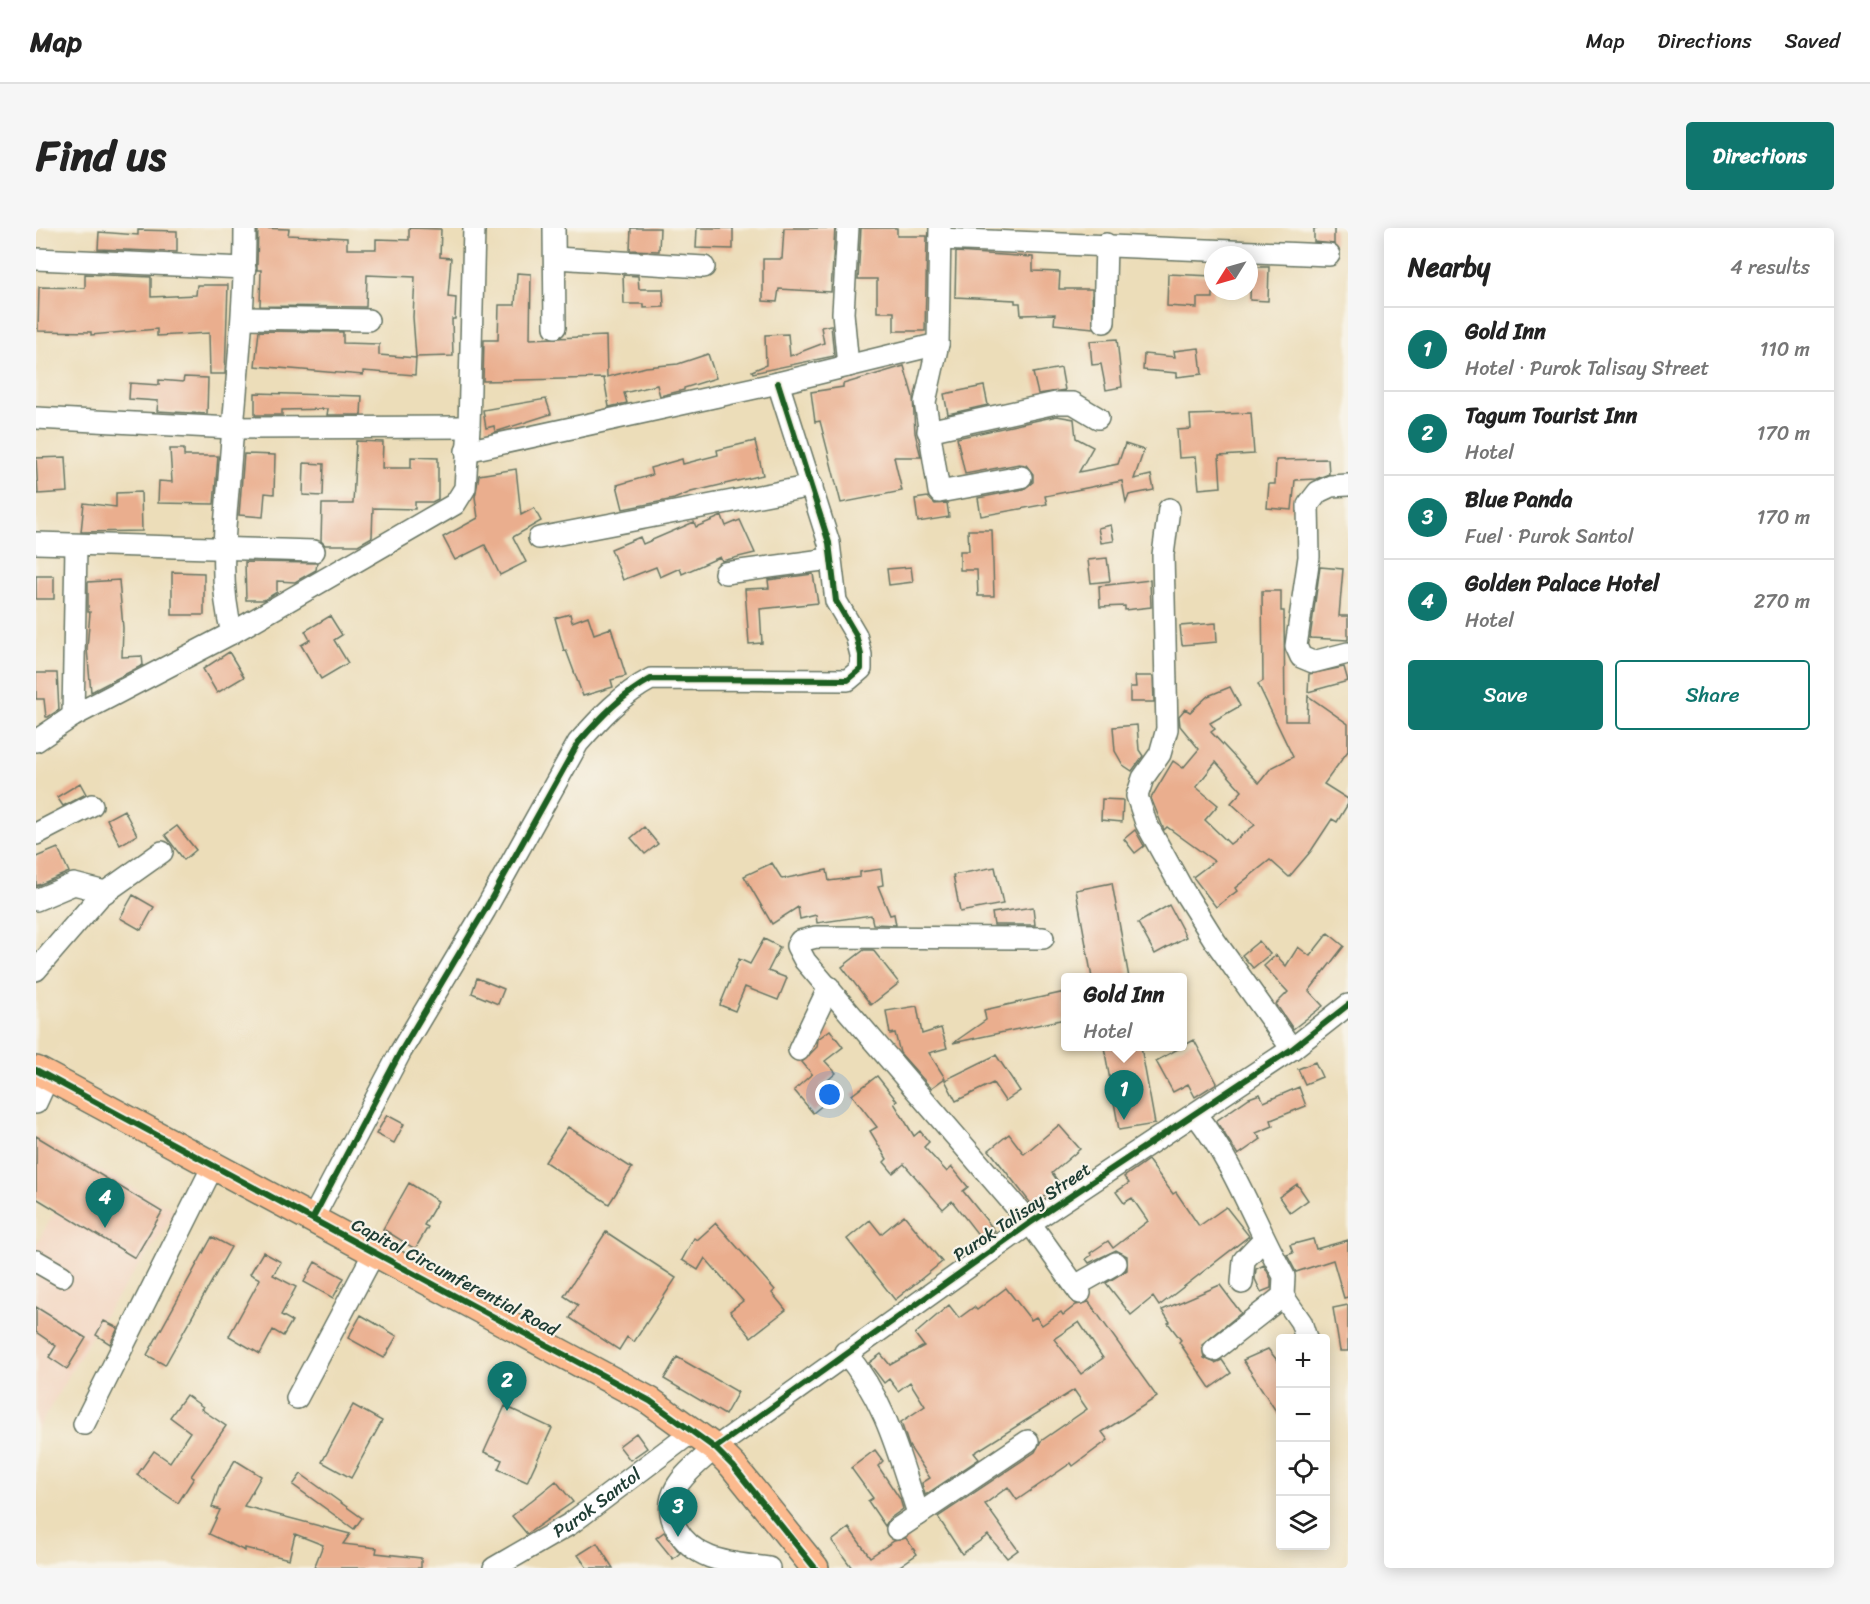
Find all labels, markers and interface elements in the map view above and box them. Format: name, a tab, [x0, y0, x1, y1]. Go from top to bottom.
text: Map	[30, 17, 82, 66]
text: Map	[1586, 22, 1624, 60]
text: Directions	[1657, 22, 1752, 60]
text: Saved	[1785, 22, 1840, 60]
text: Find us	[36, 119, 166, 193]
button: Directions	[1686, 122, 1834, 190]
text: Nearby	[1408, 244, 1490, 290]
north arrow	[1204, 246, 1258, 300]
text: 4 results	[1730, 250, 1810, 285]
text: Gold Inn	[1465, 312, 1546, 351]
text: 1	[1423, 332, 1432, 367]
text: 110 m	[1760, 332, 1810, 367]
text: Hotel · Purok Talisay Street	[1465, 351, 1709, 386]
text: Tagum Tourist Inn	[1465, 396, 1637, 435]
text: 2	[1422, 416, 1433, 451]
text: 170 m	[1757, 416, 1810, 451]
text: Hotel	[1465, 435, 1514, 470]
text: Blue Panda	[1465, 480, 1572, 519]
text: 3	[1422, 500, 1433, 535]
text: 170 m	[1757, 500, 1810, 535]
text: Fuel · Purok Santol	[1465, 519, 1633, 554]
text: Golden Palace Hotel	[1465, 564, 1659, 603]
text: 4	[1421, 584, 1434, 619]
text: 270 m	[1754, 584, 1810, 619]
text: Hotel	[1465, 603, 1514, 638]
button: Save	[1408, 660, 1603, 730]
button: Share	[1615, 660, 1810, 730]
popup	[1061, 973, 1187, 1051]
text: Gold Inn	[1084, 975, 1164, 1014]
text: Hotel	[1084, 1014, 1133, 1049]
pin: 1	[1104, 1070, 1144, 1120]
your location	[815, 1080, 844, 1109]
street label: Purok Talisay Street	[946, 1154, 1098, 1270]
pin: 4	[86, 1178, 124, 1228]
street label: Capitol Circumferential Road	[346, 1209, 566, 1346]
map controls	[1276, 1334, 1330, 1550]
button: +	[1276, 1334, 1330, 1388]
pin: 2	[488, 1362, 526, 1411]
button: −	[1276, 1388, 1330, 1442]
button: locate	[1276, 1442, 1330, 1496]
street label: Purok Santol	[547, 1459, 649, 1547]
pin: 3	[658, 1488, 698, 1537]
button: layers	[1276, 1496, 1330, 1550]

